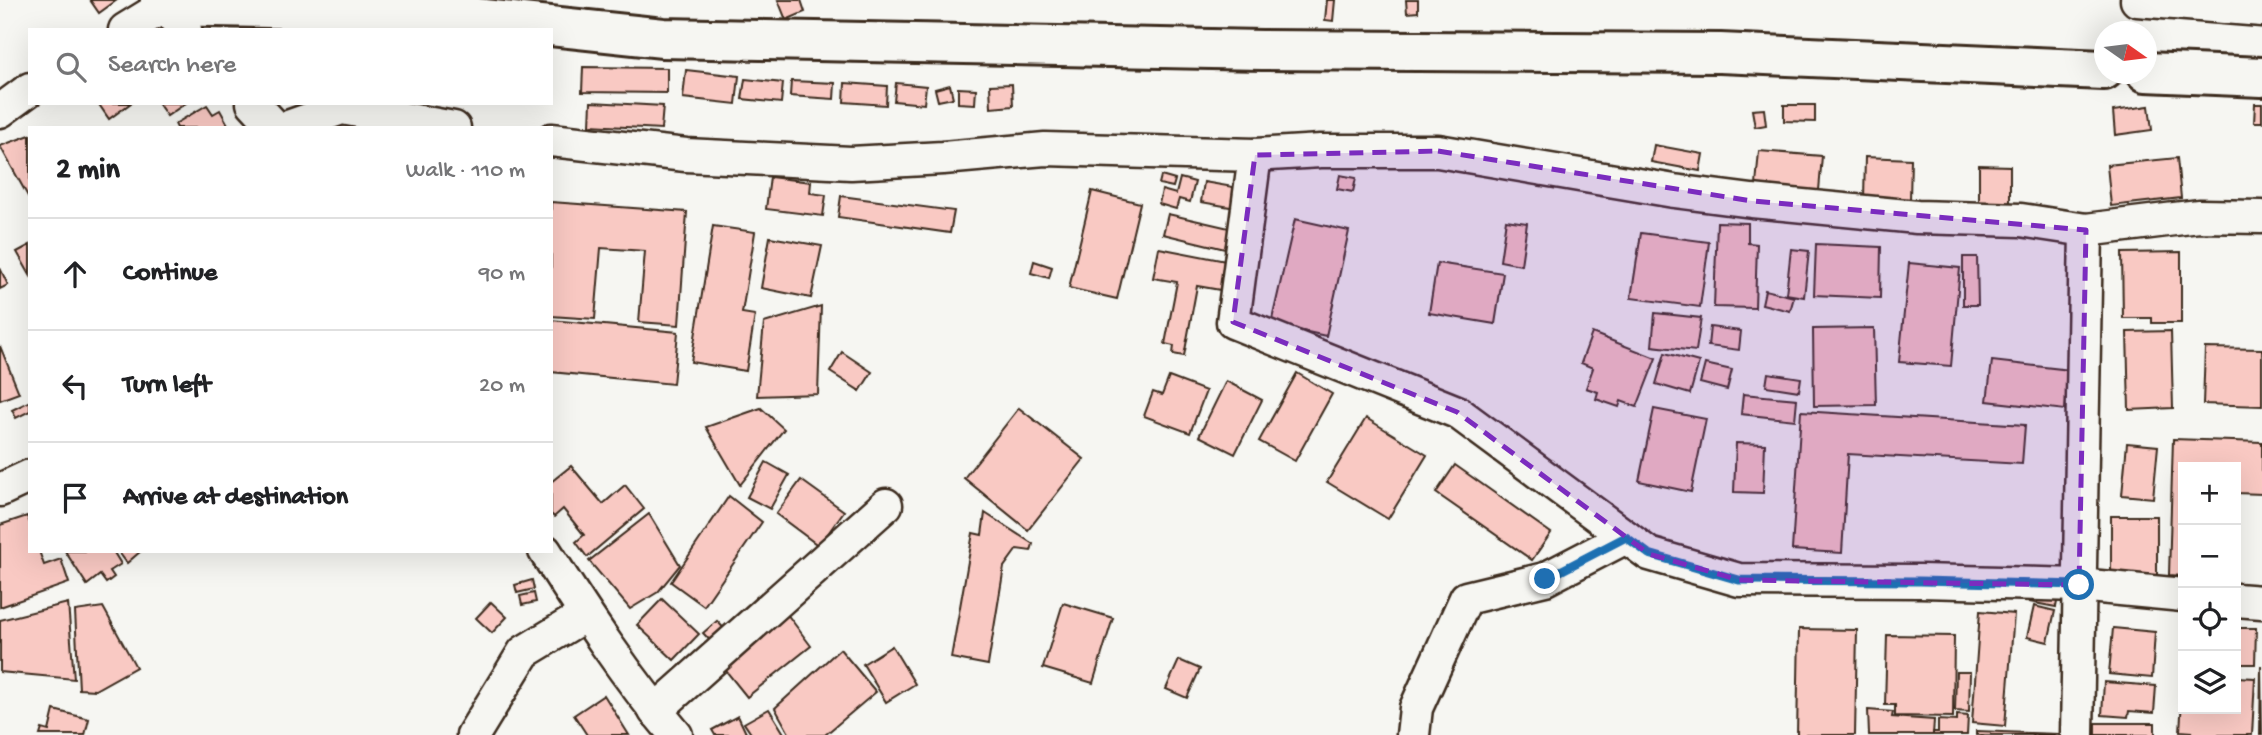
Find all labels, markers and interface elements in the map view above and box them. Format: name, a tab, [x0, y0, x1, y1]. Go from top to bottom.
north arrow	[2094, 21, 2157, 84]
search box	[28, 28, 553, 105]
icon: search	[52, 48, 90, 86]
text: Search here	[108, 51, 236, 82]
text: 2 min	[56, 154, 120, 189]
text: Walk · 110 m	[406, 158, 525, 185]
icon: ahead	[56, 255, 94, 293]
text: Continue	[123, 259, 217, 290]
text: 90 m	[479, 261, 525, 288]
icon: left	[56, 367, 94, 405]
text: Turn left	[123, 371, 211, 402]
text: 20 m	[479, 373, 525, 400]
map controls	[2178, 462, 2241, 714]
button: +	[2178, 462, 2241, 525]
icon: arrive	[56, 479, 94, 517]
text: Arrive at destination	[123, 483, 348, 514]
button: −	[2178, 525, 2241, 588]
route end	[1529, 563, 1560, 594]
route start	[2063, 569, 2094, 600]
button: locate	[2178, 588, 2241, 651]
button: layers	[2178, 651, 2241, 714]

